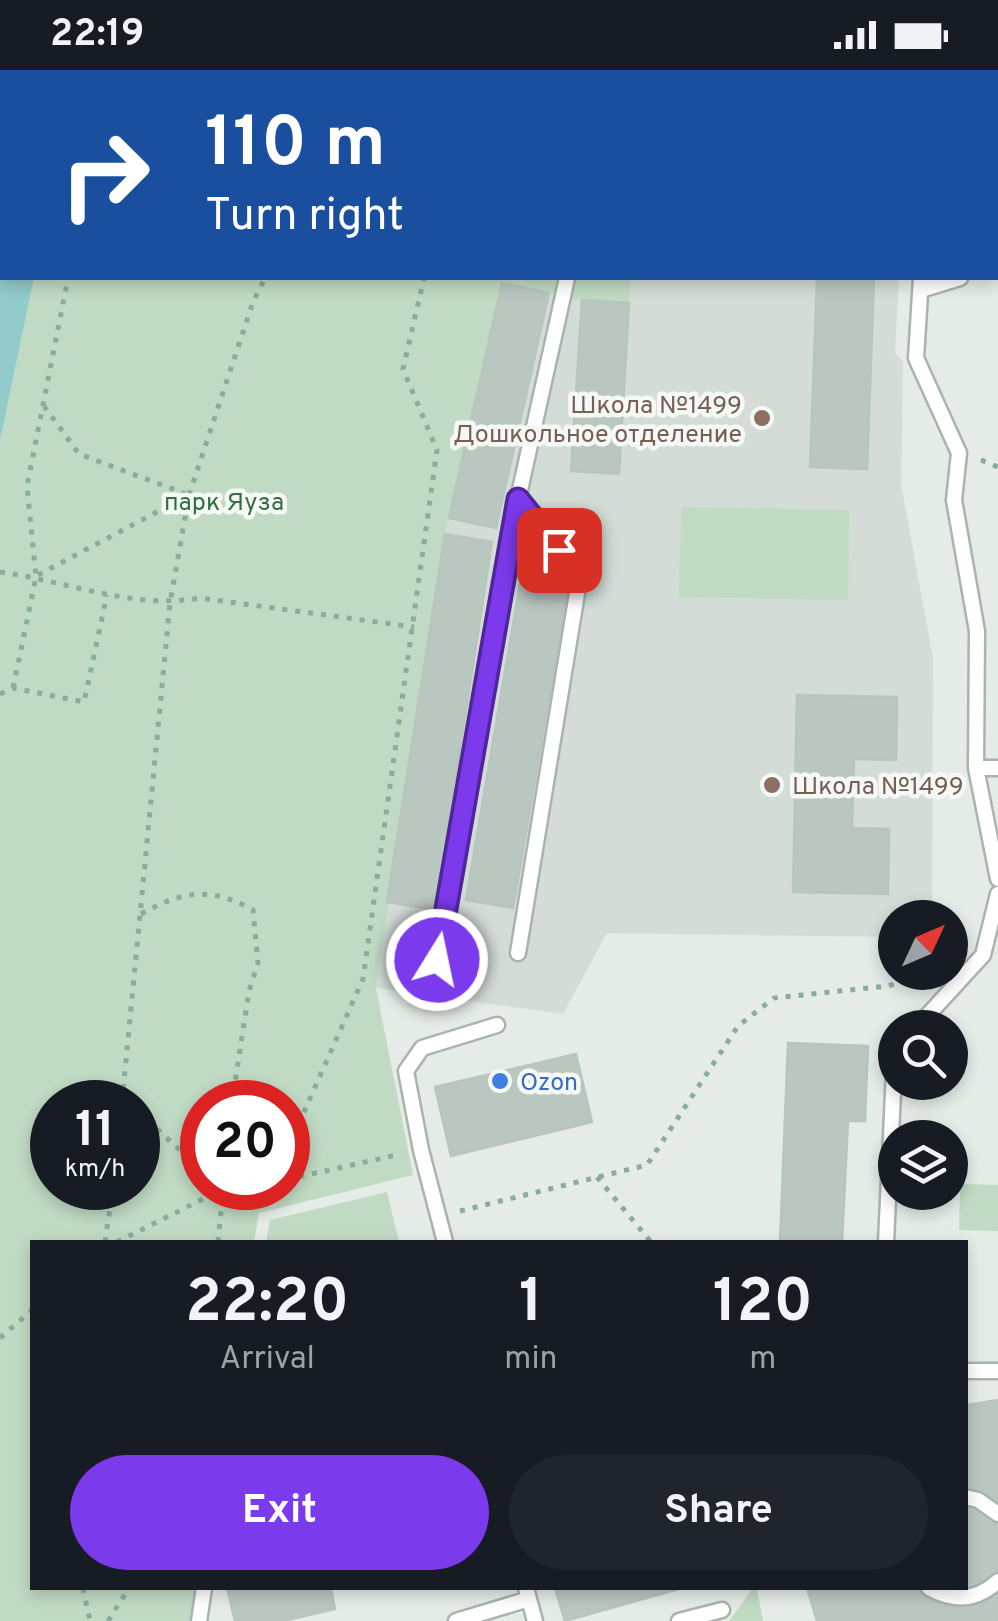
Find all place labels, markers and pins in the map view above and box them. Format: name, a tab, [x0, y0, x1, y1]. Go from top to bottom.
place label: Школа №1499 Дошкольное отделение	[453, 391, 742, 452]
marker: Школа №1499 Дошкольное отделение	[751, 407, 773, 429]
pin	[517, 508, 602, 593]
place label: Школа №1499	[792, 772, 964, 804]
marker: Школа №1499	[761, 774, 783, 796]
place label: Ozon	[520, 1068, 578, 1100]
marker: Ozon	[489, 1070, 511, 1092]

